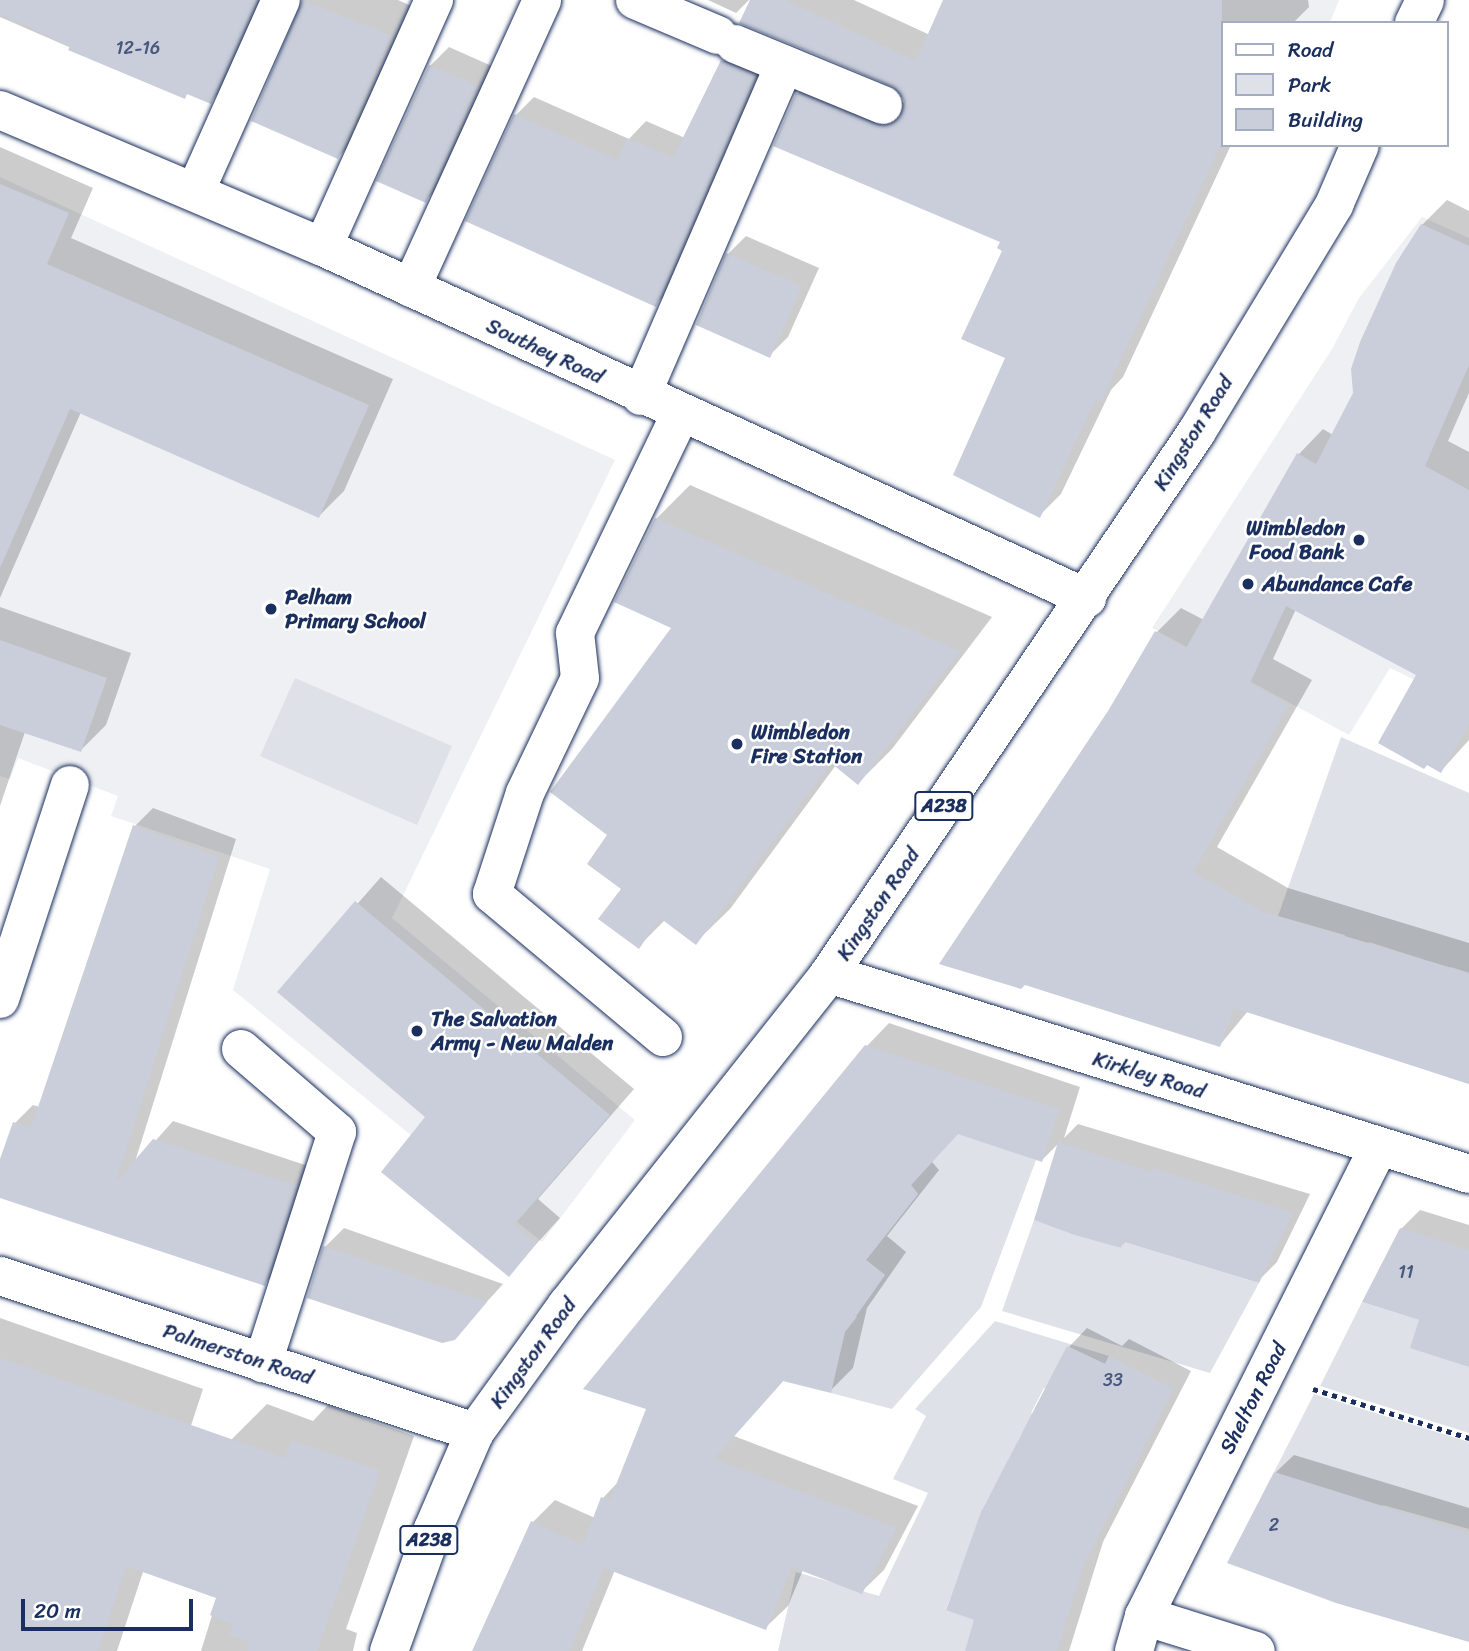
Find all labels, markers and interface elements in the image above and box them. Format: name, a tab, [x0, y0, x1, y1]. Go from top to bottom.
legend	[1220, 21, 1448, 147]
text: Road	[1288, 31, 1333, 69]
house number: 12-16	[116, 37, 160, 59]
text: Park	[1288, 66, 1331, 104]
text: Building	[1288, 101, 1363, 139]
street label: Southey Road	[482, 313, 608, 389]
street label: Kingston Road	[1148, 371, 1238, 495]
place label: Wimbledon Food Bank	[1246, 515, 1345, 565]
marker: Wimbledon Food Bank	[1351, 532, 1367, 548]
place label: Abundance Cafe	[1262, 571, 1413, 597]
marker: Abundance Cafe	[1240, 576, 1256, 592]
place label: Pelham Primary School	[285, 584, 426, 634]
marker: Pelham Primary School	[263, 601, 279, 617]
place label: Wimbledon Fire Station	[751, 719, 863, 769]
marker: Wimbledon Fire Station	[729, 736, 745, 752]
road number: A238	[914, 790, 974, 821]
street label: Kingston Road	[831, 843, 925, 965]
place label: The Salvation Army - New Malden	[431, 1006, 613, 1056]
marker: The Salvation Army - New Malden	[409, 1023, 425, 1039]
street label: Kirkley Road	[1090, 1046, 1208, 1104]
house number: 11	[1398, 1261, 1414, 1283]
street label: Kingston Road	[484, 1293, 582, 1413]
street label: Palmerston Road	[160, 1318, 316, 1390]
street label: Shelton Road	[1214, 1338, 1292, 1458]
house number: 33	[1103, 1369, 1123, 1391]
house number: 2	[1269, 1514, 1279, 1536]
road number: A238	[399, 1524, 459, 1556]
scale bar	[24, 1584, 196, 1628]
text: 20 m	[34, 1592, 81, 1630]

